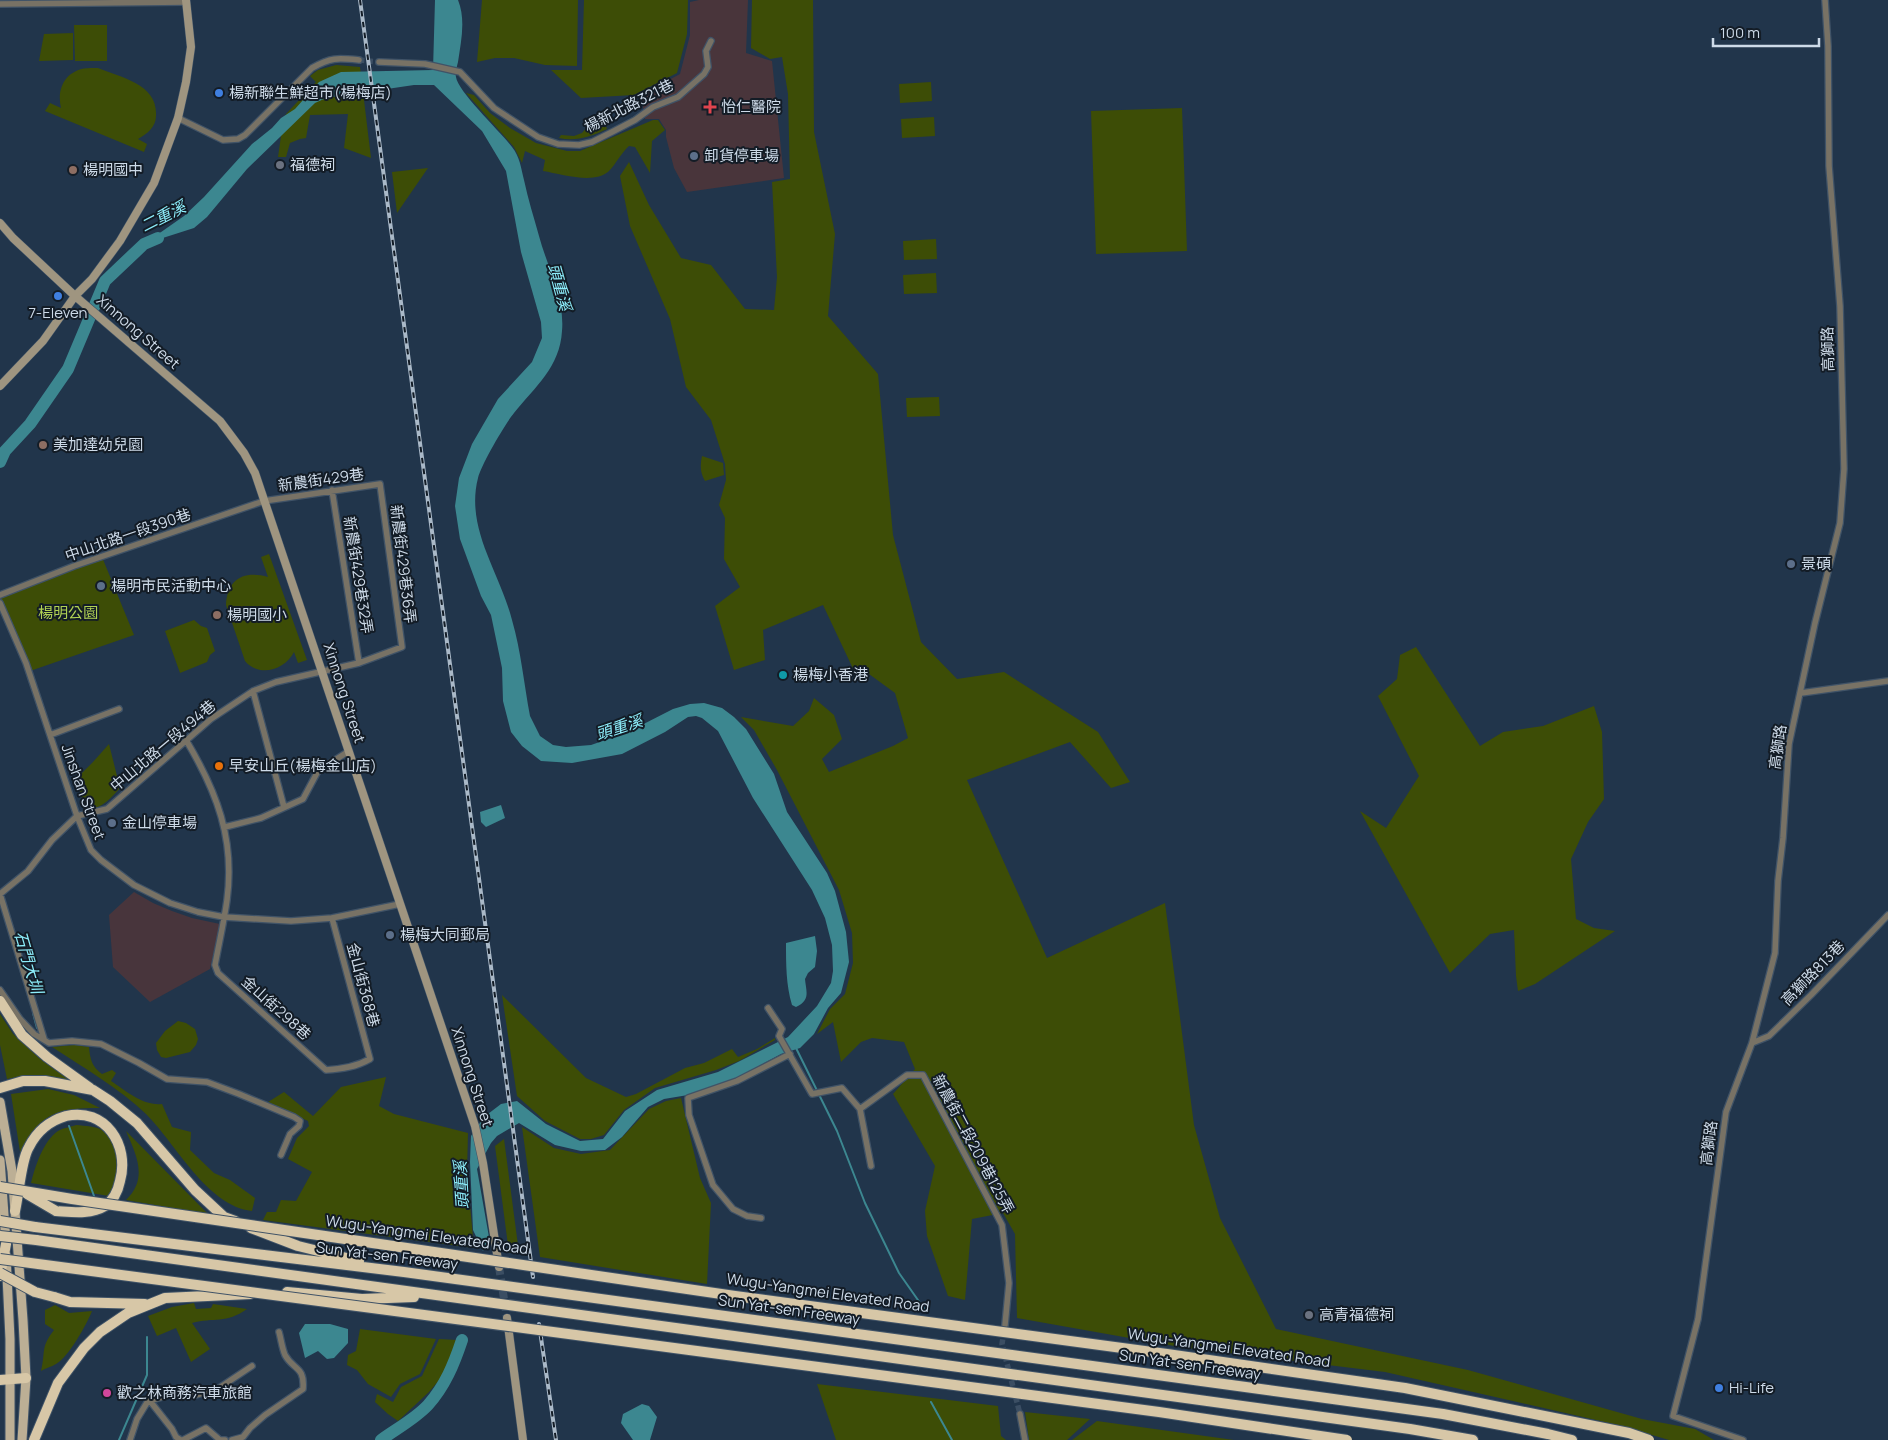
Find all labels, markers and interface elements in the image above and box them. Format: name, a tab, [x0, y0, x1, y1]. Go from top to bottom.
scale bar	[1713, 15, 1819, 47]
text: 100 m	[1720, 22, 1760, 43]
street label: 楊新北路321巷	[580, 74, 677, 137]
place label: 楊新聯生鮮超市(楊梅店)	[229, 82, 392, 103]
marker: 楊新聯生鮮超市(楊梅店)	[213, 87, 225, 99]
place label: 怡仁醫院	[721, 96, 781, 117]
marker: 怡仁醫院	[703, 100, 717, 114]
place label: 卸貨停車場	[704, 145, 779, 166]
marker: 卸貨停車場	[688, 150, 700, 162]
place label: 福德祠	[290, 154, 335, 175]
place label: 楊明國中	[83, 159, 143, 180]
marker: 福德祠	[274, 159, 286, 171]
marker: 楊明國中	[67, 164, 79, 176]
water label: 二重溪	[137, 194, 191, 237]
water label: 頭重溪	[543, 261, 577, 315]
marker: 7-Eleven	[52, 290, 64, 302]
street label: Xinnong Street	[92, 290, 184, 374]
place label: 7-Eleven	[29, 302, 88, 323]
street label: 高獅路	[1817, 326, 1838, 372]
place label: 美加達幼兒園	[53, 434, 143, 455]
marker: 美加達幼兒園	[37, 439, 49, 451]
street label: 新農街429巷	[277, 463, 365, 496]
street label: 中山北路一段390巷	[62, 503, 194, 566]
street label: 新農街429巷36弄	[386, 503, 421, 624]
street label: 新農街429巷32弄	[339, 515, 378, 635]
place label: 景碩	[1801, 553, 1831, 574]
marker: 景碩	[1785, 558, 1797, 570]
place label: 楊明市民活動中心	[111, 575, 231, 596]
marker: 楊明市民活動中心	[95, 580, 107, 592]
park label: 楊明公園	[38, 602, 98, 623]
place label: 楊明國小	[227, 604, 287, 625]
marker: 楊明國小	[211, 609, 223, 621]
street label: Xinnong Street	[318, 640, 371, 746]
place label: 楊梅小香港	[793, 664, 868, 685]
marker: 楊梅小香港	[777, 669, 789, 681]
street label: 中山北路一段494巷	[105, 695, 220, 796]
water label: 頭重溪	[593, 709, 647, 745]
street label: 高獅路	[1764, 723, 1791, 771]
street label: Jinshan Street	[56, 741, 111, 843]
place label: 早安山丘(楊梅金山店)	[229, 755, 377, 776]
marker: 早安山丘(楊梅金山店)	[213, 760, 225, 772]
place label: 金山停車場	[122, 812, 197, 833]
marker: 金山停車場	[106, 817, 118, 829]
place label: 楊梅大同郵局	[400, 924, 490, 945]
water label: 石門大圳	[10, 928, 49, 998]
marker: 楊梅大同郵局	[384, 929, 396, 941]
street label: 高獅路813巷	[1776, 936, 1849, 1010]
street label: 金山街368巷	[342, 940, 385, 1029]
street label: 金山街298巷	[237, 971, 316, 1044]
street label: Xinnong Street	[446, 1024, 499, 1130]
street label: 新農街二段209巷125弄	[928, 1070, 1019, 1217]
street label: 高獅路	[1695, 1119, 1722, 1167]
water label: 頭重溪	[449, 1158, 473, 1210]
street label: Wugu-Yangmei Elevated Road	[324, 1210, 530, 1259]
street label: Sun Yat-sen Freeway	[315, 1236, 459, 1275]
street label: Wugu-Yangmei Elevated Road	[725, 1268, 931, 1317]
street label: Sun Yat-sen Freeway	[717, 1289, 861, 1330]
place label: 高青福德祠	[1319, 1304, 1394, 1325]
marker: 高青福德祠	[1303, 1309, 1315, 1321]
street label: Wugu-Yangmei Elevated Road	[1126, 1323, 1332, 1372]
street label: Sun Yat-sen Freeway	[1118, 1344, 1262, 1385]
place label: Hi-Life	[1729, 1377, 1774, 1398]
place label: 歡之林商務汽車旅館	[117, 1382, 252, 1403]
marker: Hi-Life	[1713, 1382, 1725, 1394]
marker: 歡之林商務汽車旅館	[101, 1387, 113, 1399]

